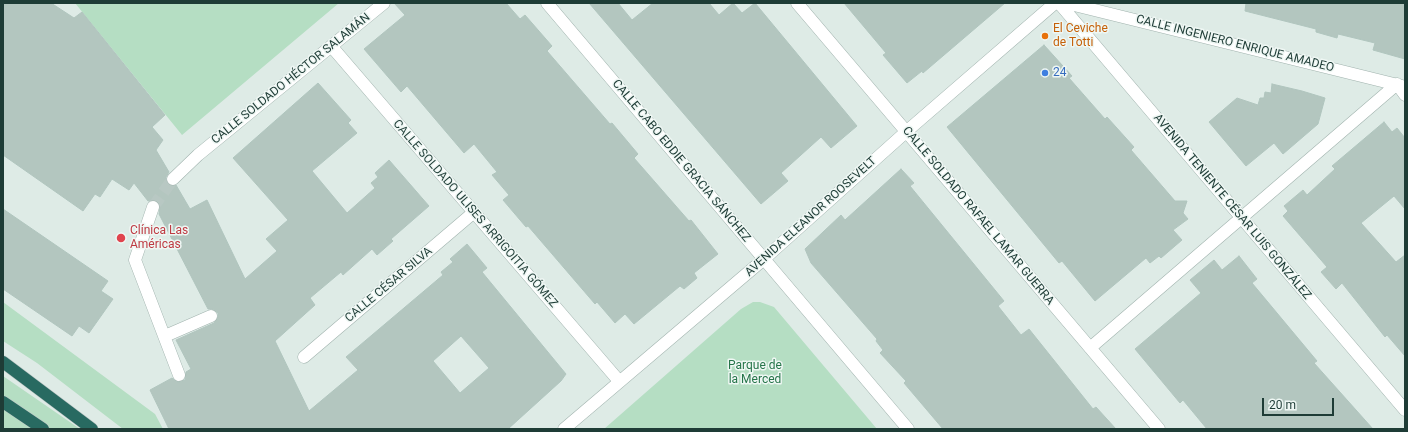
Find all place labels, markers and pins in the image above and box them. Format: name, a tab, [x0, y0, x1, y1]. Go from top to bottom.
place label: El Ceviche de Totti	[1053, 22, 1108, 50]
marker: El Ceviche de Totti	[1040, 31, 1050, 41]
place label: 24	[1053, 66, 1066, 80]
marker: 24	[1040, 68, 1050, 78]
place label: Clínica Las Américas	[130, 224, 188, 252]
marker: Clínica Las Américas	[115, 232, 127, 244]

